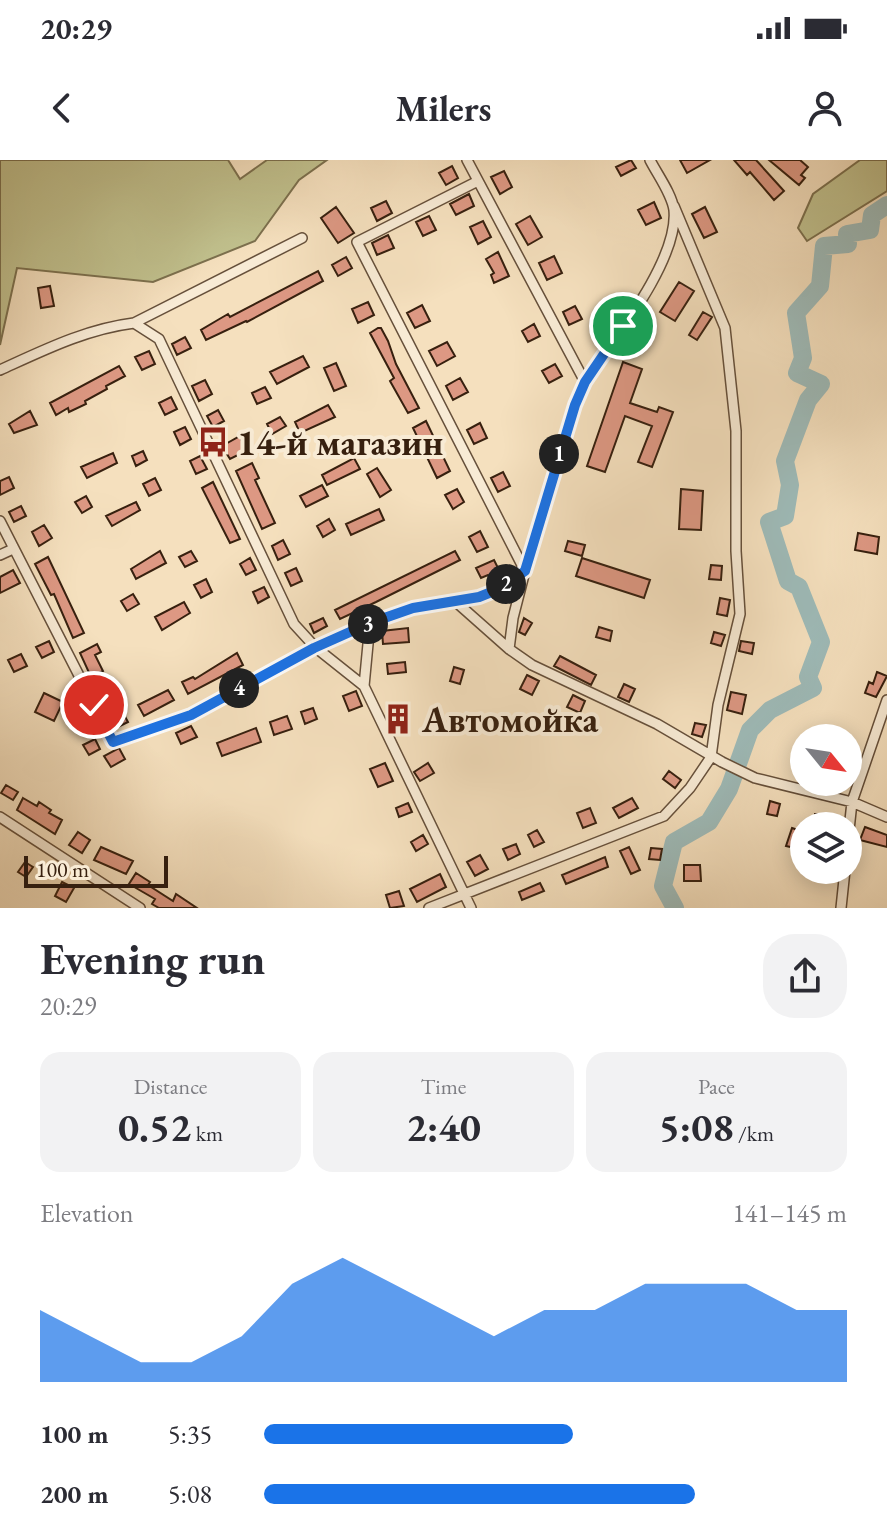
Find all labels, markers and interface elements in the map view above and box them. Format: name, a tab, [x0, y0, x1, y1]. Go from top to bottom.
text: 20:29	[40, 9, 112, 48]
text: Milers	[395, 85, 492, 132]
icon: back	[40, 86, 84, 130]
icon: person	[803, 86, 847, 130]
pin	[589, 292, 657, 360]
icon: arrive	[601, 304, 645, 348]
place label: 14-й магазин	[237, 419, 443, 466]
bus stop icon: 14-й магазин	[196, 425, 230, 459]
pin: 1	[539, 434, 579, 474]
text: 1	[553, 439, 565, 468]
pin: 2	[486, 564, 526, 604]
text: 2	[500, 569, 512, 598]
pin: 3	[348, 604, 388, 644]
text: 3	[362, 609, 374, 638]
pin: 4	[219, 668, 259, 708]
pin	[60, 671, 128, 739]
text: 4	[233, 673, 245, 702]
icon: check	[72, 683, 116, 727]
place label: Автомойка	[421, 696, 598, 743]
building icon: Автомойка	[381, 702, 415, 736]
north arrow	[790, 724, 862, 796]
map controls	[790, 724, 862, 884]
button: layers	[790, 812, 862, 884]
scale bar	[24, 852, 168, 888]
text: 100 m	[36, 855, 89, 884]
text: Evening run	[40, 930, 265, 987]
button: share	[763, 934, 847, 1018]
text: 20:29	[40, 989, 96, 1023]
text: Distance	[134, 1072, 207, 1101]
text: Time	[421, 1072, 466, 1101]
text: Pace	[698, 1072, 735, 1101]
text: 0.52	[118, 1101, 191, 1153]
text: 2:40	[406, 1101, 481, 1153]
text: 5:08	[659, 1101, 734, 1153]
text: km	[191, 1119, 223, 1148]
text: /km	[734, 1119, 774, 1148]
text: Elevation	[40, 1196, 134, 1230]
text: 141–145 m	[732, 1196, 847, 1230]
text: 100 m	[40, 1417, 108, 1451]
text: 5:35	[168, 1417, 212, 1451]
text: 200 m	[40, 1477, 108, 1511]
text: 5:08	[168, 1477, 212, 1511]

